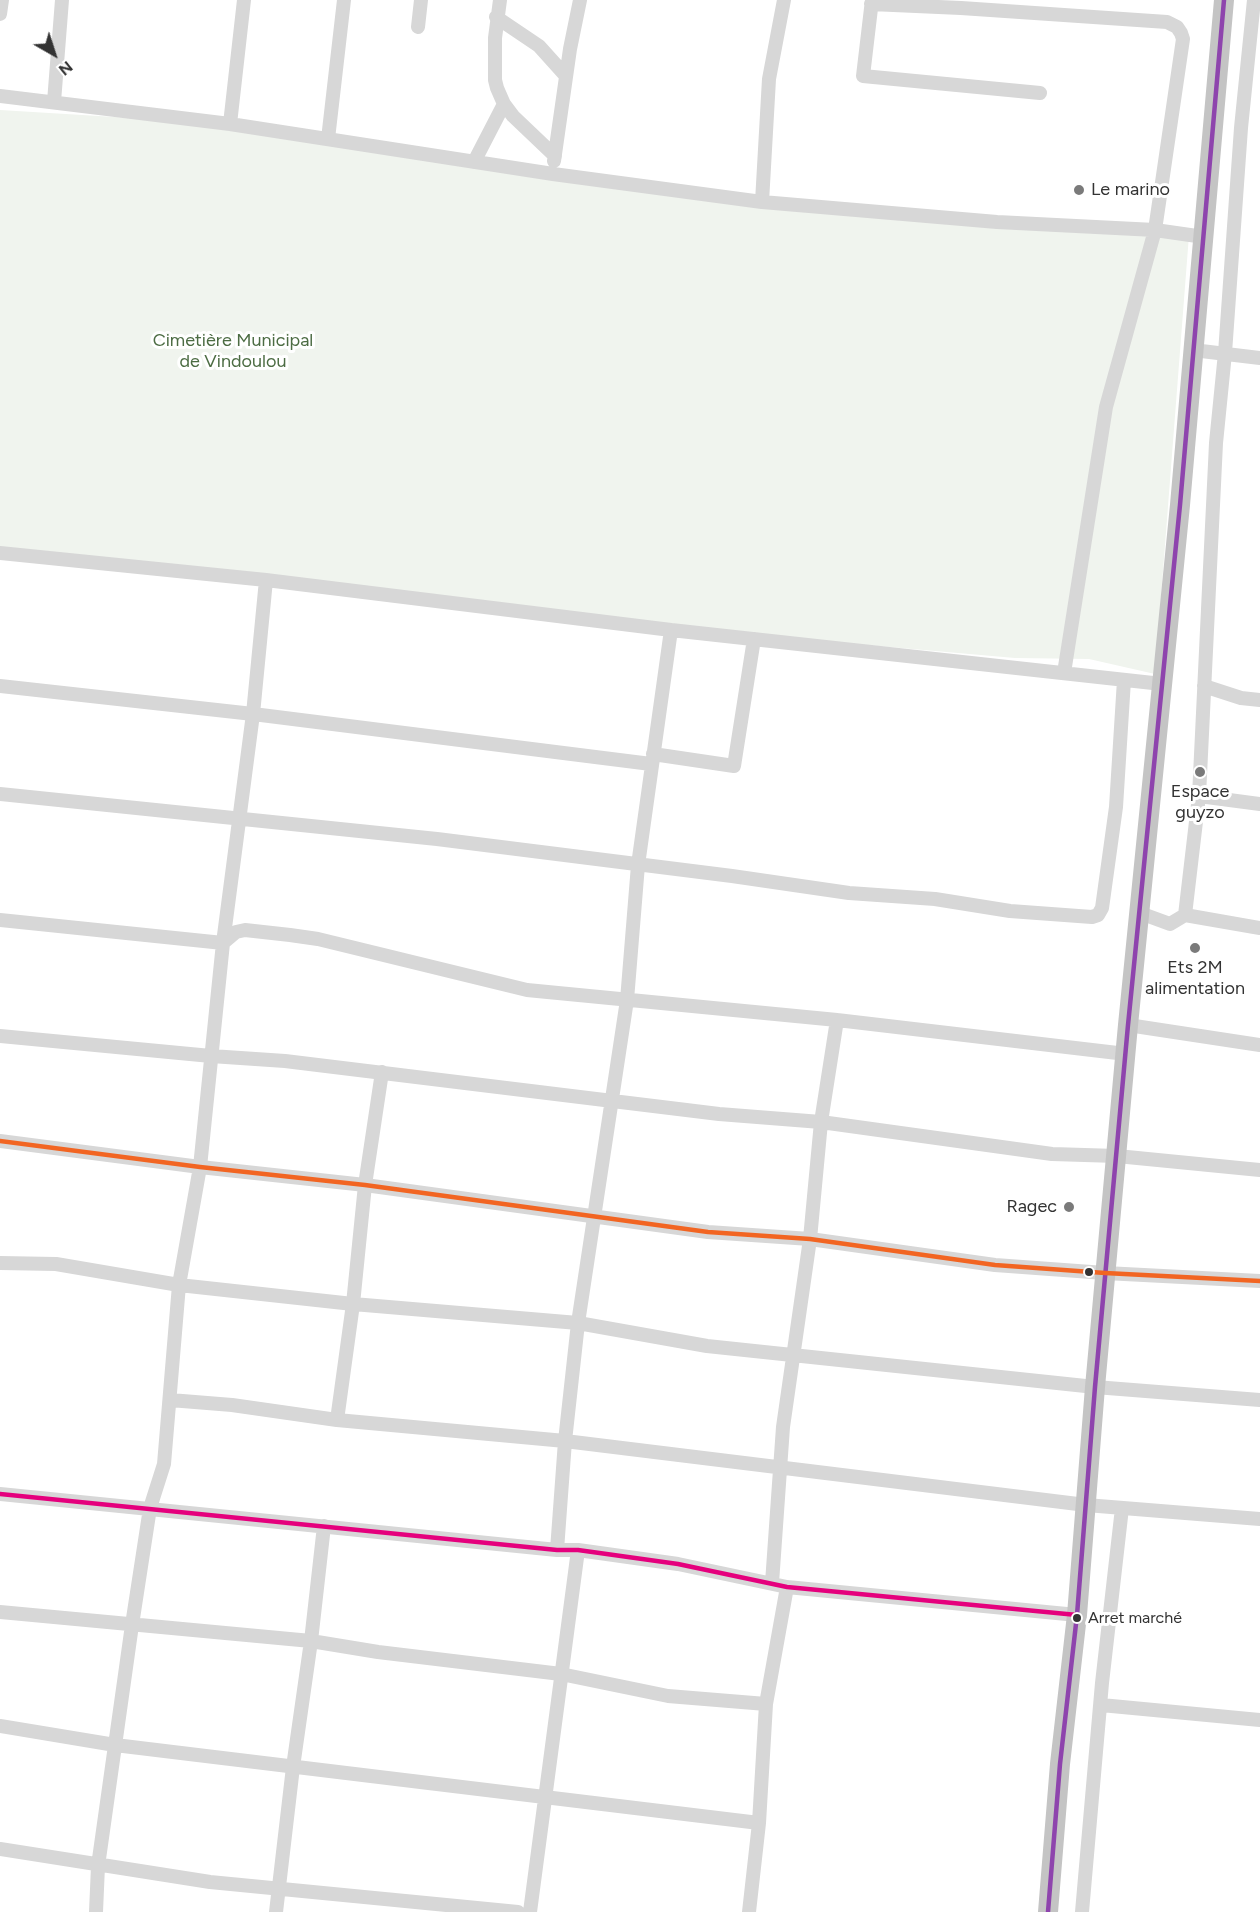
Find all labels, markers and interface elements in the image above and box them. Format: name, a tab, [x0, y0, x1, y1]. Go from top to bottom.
north arrow	[24, 24, 84, 84]
text: N	[55, 57, 76, 80]
place label: Le marino	[1091, 179, 1170, 201]
marker: Le marino	[1072, 183, 1086, 197]
park label: Cimetière Municipal de Vindoulou	[153, 330, 313, 372]
marker: Espace guyzo	[1193, 765, 1207, 779]
place label: Espace guyzo	[1171, 781, 1229, 824]
marker: Ets 2M alimentation	[1188, 941, 1202, 955]
place label: Ets 2M alimentation	[1145, 957, 1245, 1000]
place label: Ragec	[1006, 1196, 1057, 1218]
marker: Ragec	[1062, 1200, 1076, 1214]
unlabelled marker	[1083, 1266, 1095, 1278]
place label: Arret marché	[1088, 1608, 1182, 1628]
marker: Arret marché	[1071, 1612, 1083, 1624]

